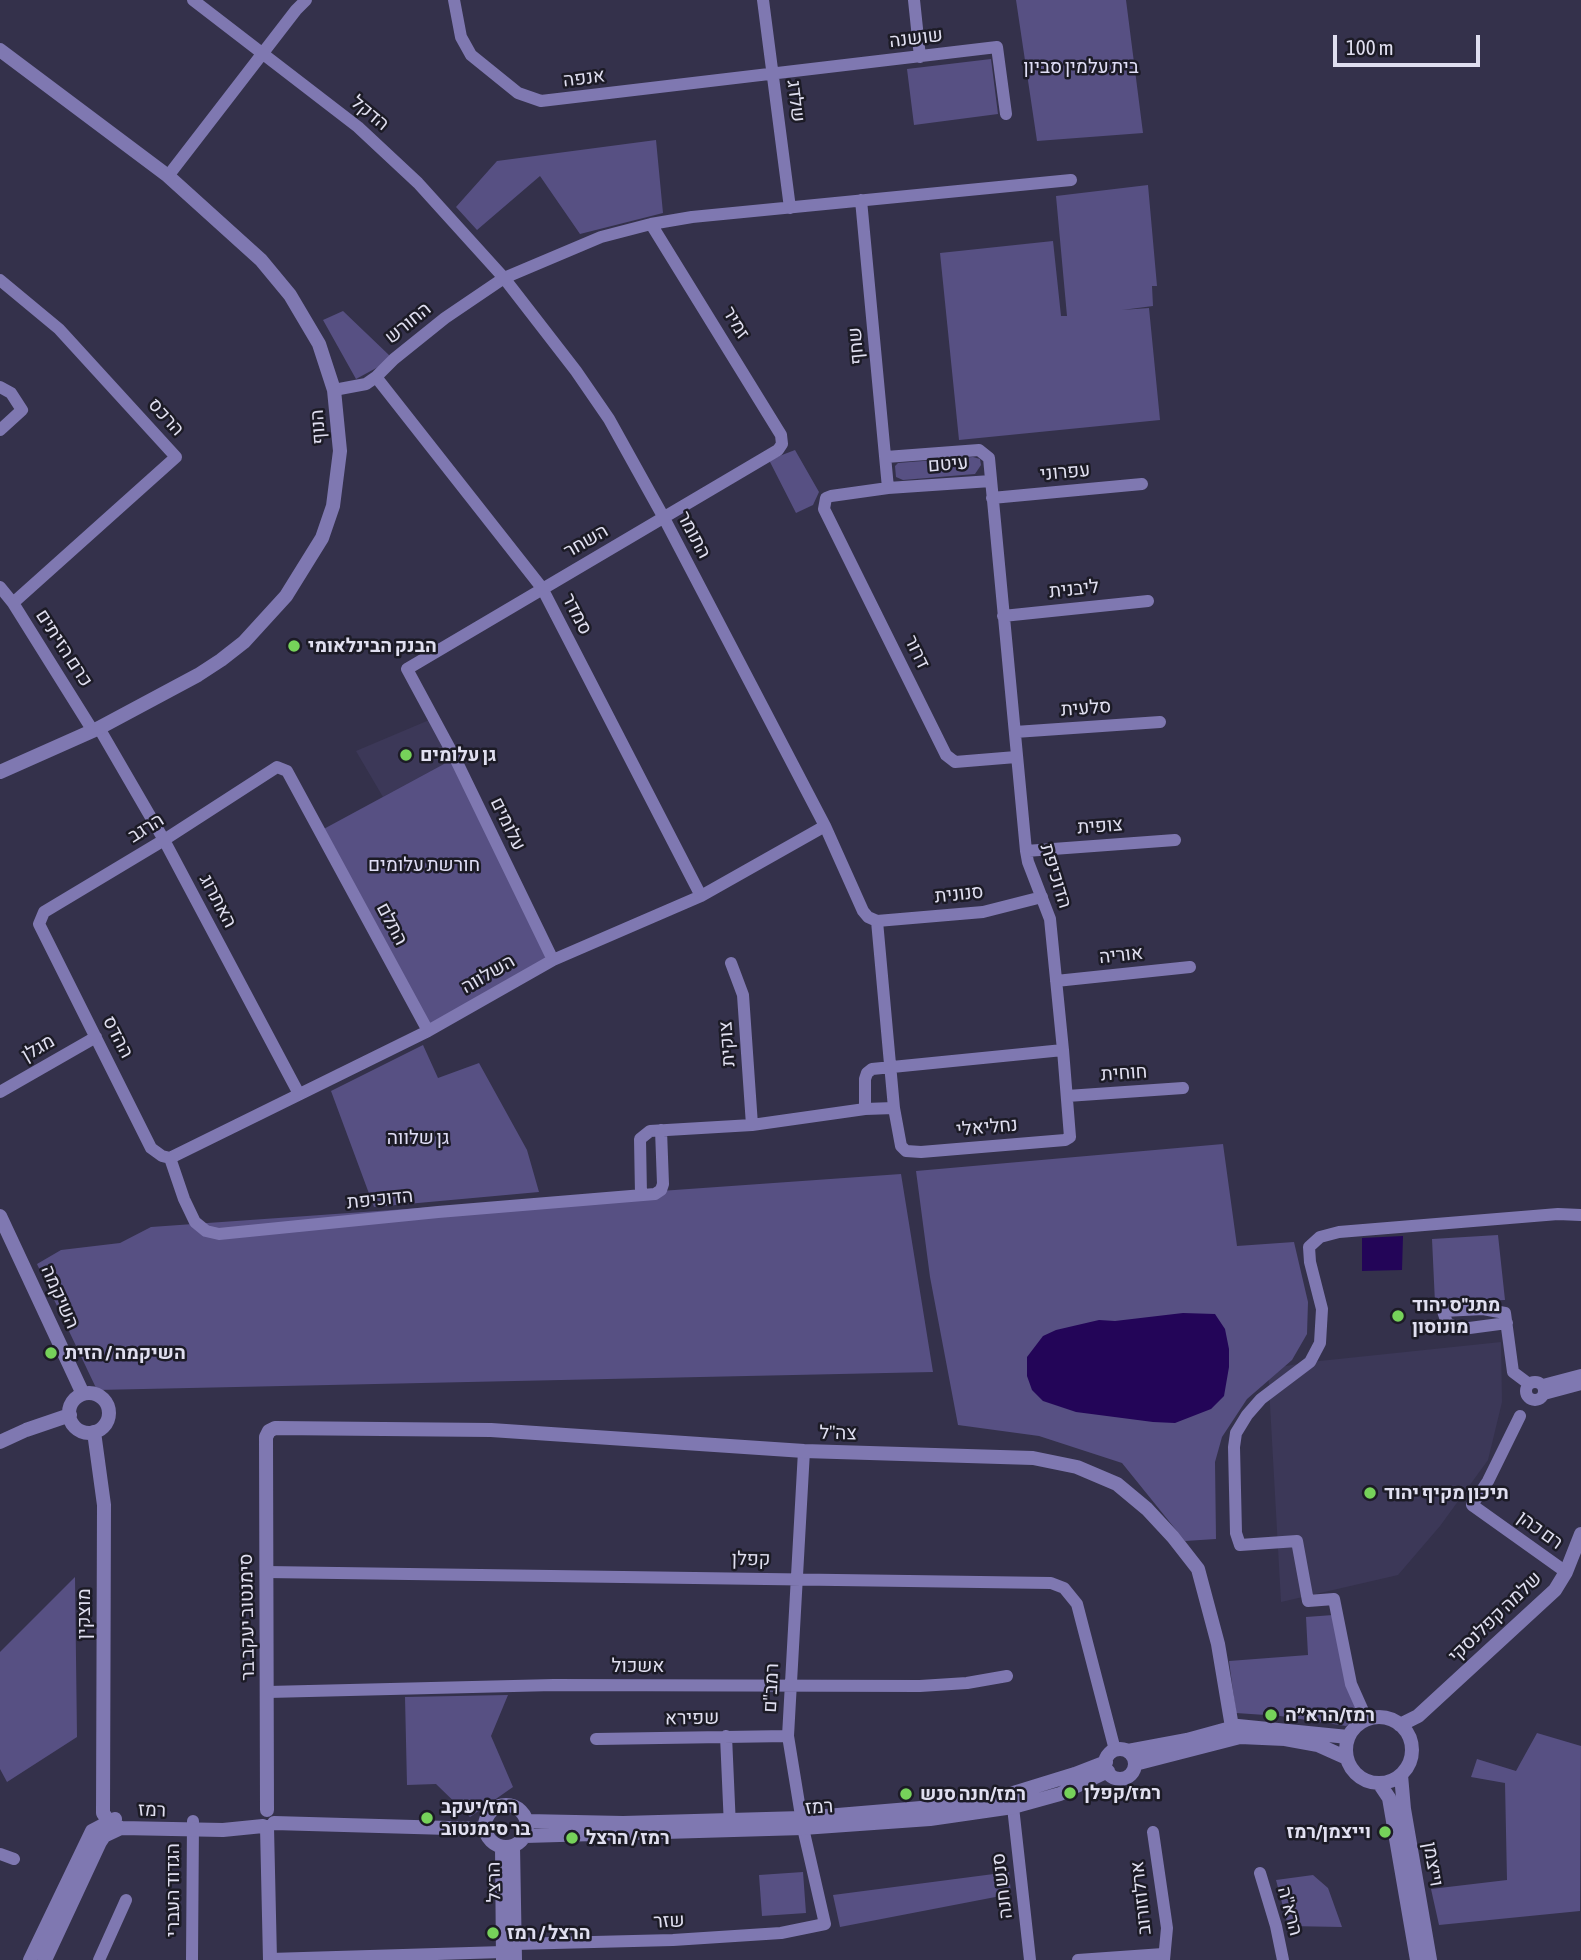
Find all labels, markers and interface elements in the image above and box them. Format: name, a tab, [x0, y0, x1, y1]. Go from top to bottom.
scale bar	[1336, 21, 1483, 65]
street label: שושנה	[888, 23, 944, 53]
text: 100 m	[1346, 35, 1394, 59]
park label: בית עלמין סביון	[1023, 56, 1139, 78]
street label: אנפה	[562, 64, 606, 92]
street label: שלדג	[782, 79, 810, 123]
street label: הדקל	[346, 91, 394, 135]
street label: החורש	[380, 298, 436, 348]
street label: זמיר	[718, 303, 754, 343]
street label: שחף	[843, 326, 869, 366]
street label: הרכס	[143, 393, 189, 441]
street label: הנוף	[305, 409, 331, 445]
street label: עיטם	[927, 451, 969, 477]
street label: עפרוני	[1039, 458, 1091, 486]
street label: התומר	[672, 508, 716, 562]
street label: השחר	[560, 519, 612, 563]
street label: ליבנית	[1048, 575, 1100, 603]
street label: סמדר	[557, 589, 597, 639]
street label: כרם הזיתים	[31, 605, 97, 691]
street label: דרור	[899, 632, 935, 672]
place label: הבנק הבינלאומי	[308, 635, 437, 657]
marker: הבנק הבינלאומי	[286, 638, 302, 654]
street label: סלעית	[1060, 695, 1112, 721]
place label: גן עלומים	[420, 744, 497, 766]
marker: גן עלומים	[398, 747, 414, 763]
street label: עלומים	[485, 794, 531, 854]
street label: הרגב	[124, 808, 168, 848]
street label: צופית	[1077, 813, 1123, 839]
street label: הדוכיפת	[1035, 841, 1077, 911]
park label: חורשת עלומים	[368, 854, 480, 876]
street label: האתרוג	[194, 870, 242, 932]
street label: סנונית	[933, 880, 985, 908]
street label: התלם	[371, 899, 413, 949]
street label: אוריה	[1098, 941, 1144, 969]
street label: השלווה	[457, 950, 519, 998]
street label: ההדס	[98, 1012, 138, 1062]
street label: צוקית	[714, 1021, 740, 1067]
street label: מגלן	[17, 1029, 59, 1067]
street label: חוחית	[1100, 1060, 1148, 1086]
street label: נחליאלי	[955, 1113, 1019, 1141]
park label: גן שלווה	[387, 1127, 449, 1149]
street label: הדוכיפת	[346, 1184, 414, 1214]
street label: השיקמה	[36, 1262, 84, 1332]
place label: מתנ"ס יהוד מונוסון	[1412, 1294, 1500, 1338]
marker: מתנ"ס יהוד מונוסון	[1390, 1308, 1406, 1324]
place label: השיקמה / הזית	[65, 1342, 186, 1364]
marker: השיקמה / הזית	[43, 1345, 59, 1361]
street label: צה"ל	[819, 1421, 857, 1445]
place label: תיכון מקיף יהוד	[1384, 1482, 1509, 1504]
marker: תיכון מקיף יהוד	[1362, 1485, 1378, 1501]
street label: רם כהן	[1513, 1506, 1567, 1554]
street label: קפלן	[731, 1547, 771, 1571]
street label: סימנטוב יעקב בר	[234, 1553, 260, 1681]
street label: שלמה קפלנסקי	[1444, 1567, 1546, 1667]
street label: מוצקין	[73, 1588, 95, 1640]
street label: אשכול	[612, 1655, 664, 1677]
street label: רמב"ם	[758, 1663, 784, 1713]
place label: רמז/הרא״ה	[1285, 1704, 1375, 1726]
street label: שפירא	[665, 1706, 719, 1730]
marker: רמז/הרא״ה	[1263, 1707, 1279, 1723]
place label: רמז/קפלן	[1084, 1782, 1161, 1804]
place label: רמז/חנה סנש	[920, 1783, 1026, 1805]
marker: רמז/קפלן	[1062, 1785, 1078, 1801]
marker: רמז/חנה סנש	[898, 1786, 914, 1802]
street label: רמז	[804, 1795, 834, 1819]
place label: רמז/יעקב בר סימנטוב	[441, 1796, 531, 1840]
street label: רמז	[138, 1798, 166, 1822]
marker: רמז/יעקב בר סימנטוב	[419, 1810, 435, 1826]
place label: וייצמן/רמז	[1287, 1821, 1371, 1843]
marker: וייצמן/רמז	[1377, 1824, 1393, 1840]
place label: רמז / הרצל	[586, 1827, 670, 1849]
marker: רמז / הרצל	[564, 1830, 580, 1846]
street label: וייצמן	[1418, 1840, 1448, 1888]
street label: הגדוד העברי	[162, 1843, 184, 1937]
street label: סנש חנה	[987, 1852, 1017, 1920]
street label: ארלוזורוב	[1126, 1860, 1156, 1936]
street label: הרצל	[482, 1861, 506, 1903]
street label: הרא"ה	[1273, 1884, 1307, 1938]
street label: שזר	[653, 1909, 685, 1933]
place label: הרצל / רמז	[507, 1922, 591, 1944]
marker: הרצל / רמז	[485, 1925, 501, 1941]

